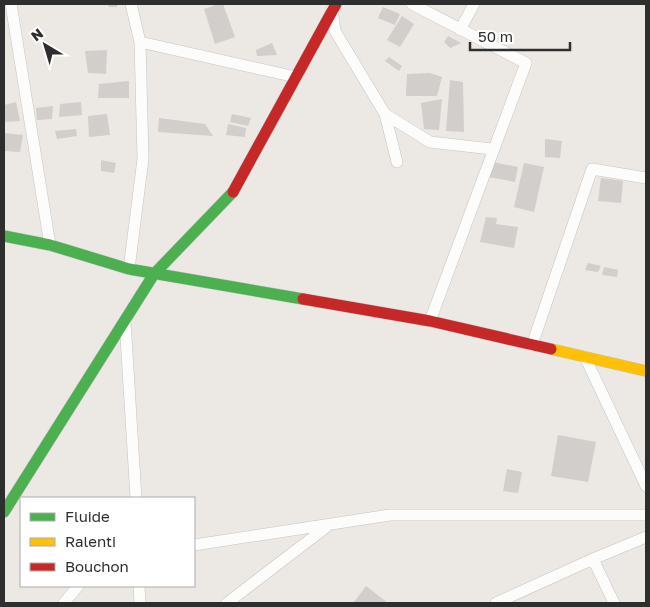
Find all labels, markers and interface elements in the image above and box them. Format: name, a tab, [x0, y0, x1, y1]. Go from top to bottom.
north arrow	[20, 20, 70, 70]
scale bar	[470, 20, 570, 52]
text: N	[27, 24, 46, 44]
text: 50 m	[478, 27, 513, 45]
legend	[20, 497, 195, 587]
text: Fluide	[65, 507, 110, 525]
text: Ralenti	[65, 532, 116, 550]
text: Bouchon	[65, 557, 129, 575]

